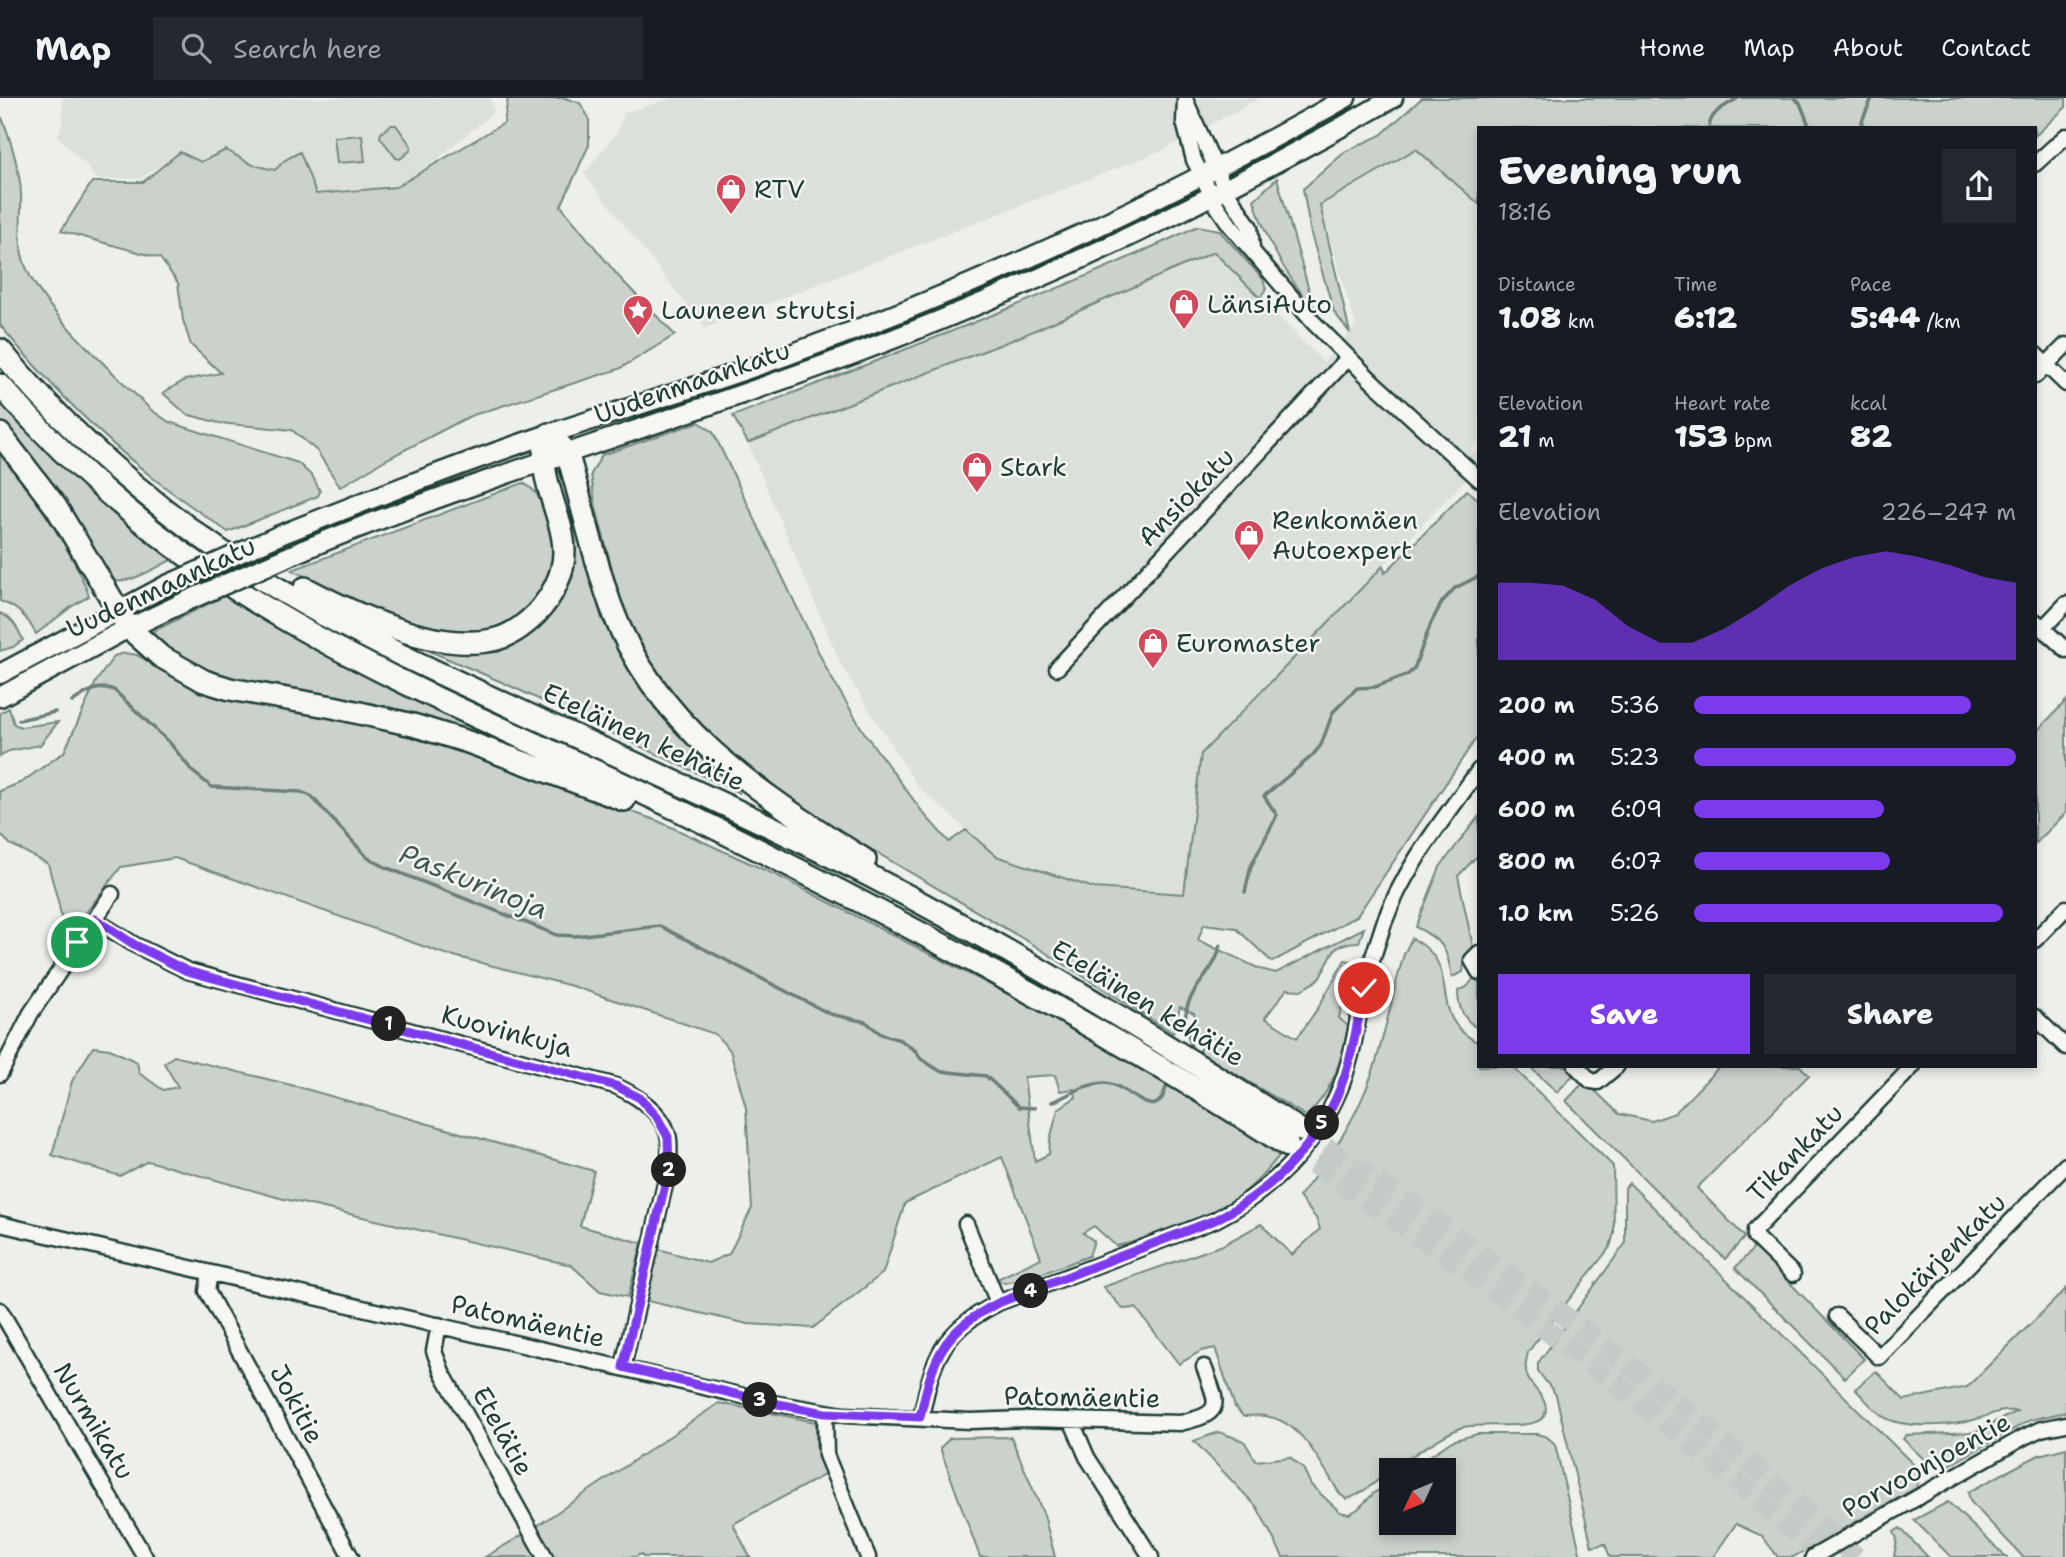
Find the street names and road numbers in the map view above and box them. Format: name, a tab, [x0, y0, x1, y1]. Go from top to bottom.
street label: Uudenmaankatu	[589, 332, 794, 431]
street label: Ansiokatu	[1130, 440, 1242, 554]
street label: Uudenmaankatu	[60, 527, 261, 646]
street label: Eteläinen kehätie	[537, 674, 751, 799]
street label: Eteläinen kehätie	[1045, 931, 1251, 1074]
street label: Kuovinkuja	[438, 996, 577, 1065]
street label: Tikankatu	[1739, 1096, 1851, 1210]
street label: Palokärjenkatu	[1856, 1185, 2013, 1342]
street label: Patomäentie	[448, 1286, 608, 1355]
street label: Nurmikatu	[46, 1356, 143, 1486]
street label: Jokitie	[262, 1358, 333, 1449]
street label: Patomäentie	[1003, 1378, 1161, 1415]
street label: Etelätie	[465, 1380, 542, 1482]
street label: Porvoonjoentie	[1835, 1404, 2016, 1525]

